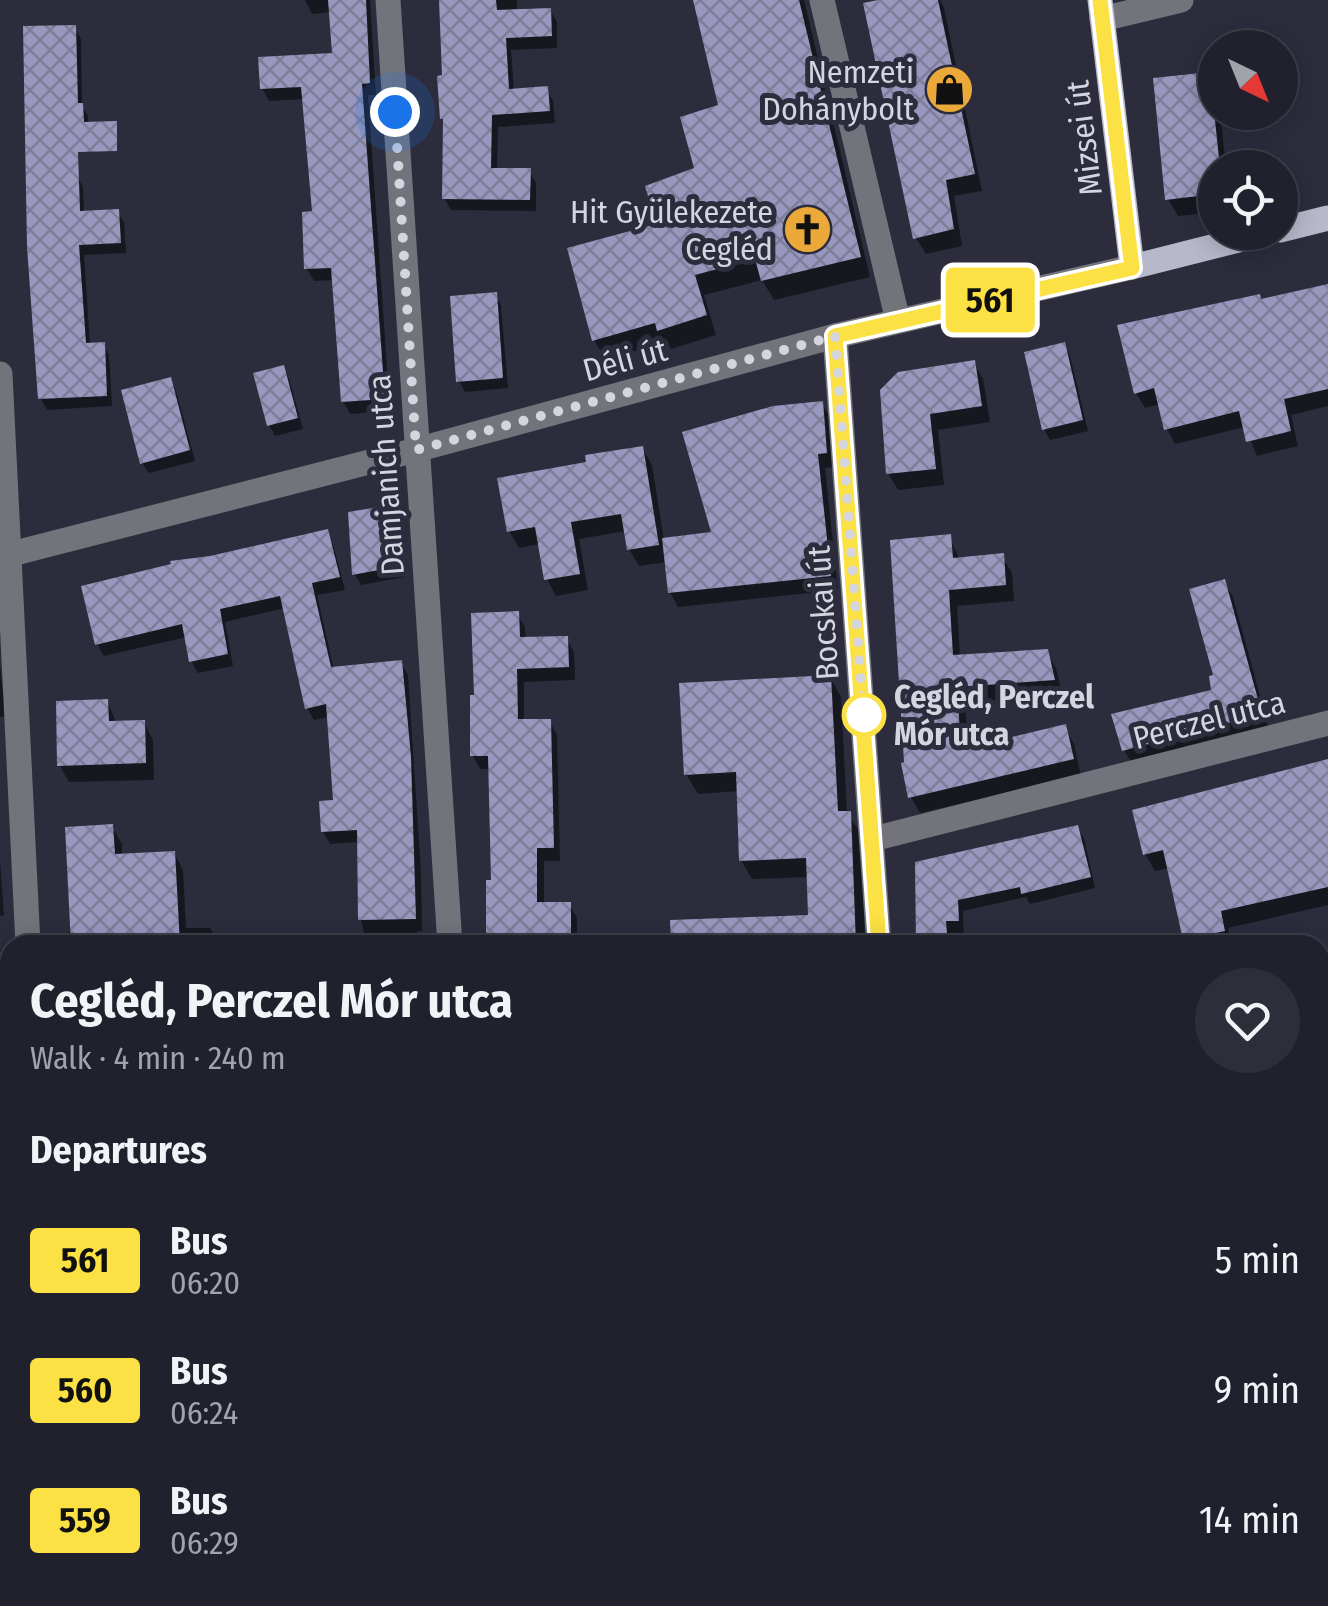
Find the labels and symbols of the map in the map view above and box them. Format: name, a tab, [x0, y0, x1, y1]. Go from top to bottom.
north arrow	[1198, 30, 1298, 130]
place label: Nemzeti Dohánybolt	[762, 53, 915, 128]
shop icon: Nemzeti Dohánybolt	[923, 64, 975, 116]
street label: Mizsei út	[1058, 78, 1110, 198]
your location	[370, 87, 420, 137]
place label: Hit Gyülekezete Cegléd	[570, 193, 773, 268]
church icon: Hit Gyülekezete Cegléd	[782, 204, 834, 256]
line badge: 561	[932, 268, 1048, 332]
street label: Déli út	[579, 330, 672, 389]
street label: Damjanich utca	[360, 373, 412, 577]
street label: Bocskai út	[799, 544, 847, 681]
place label: Cegléd, Perczel Mór utca	[894, 678, 1094, 753]
street label: Perczel utca	[1129, 683, 1289, 757]
marker: Cegléd, Perczel Mór utca	[843, 694, 885, 736]

